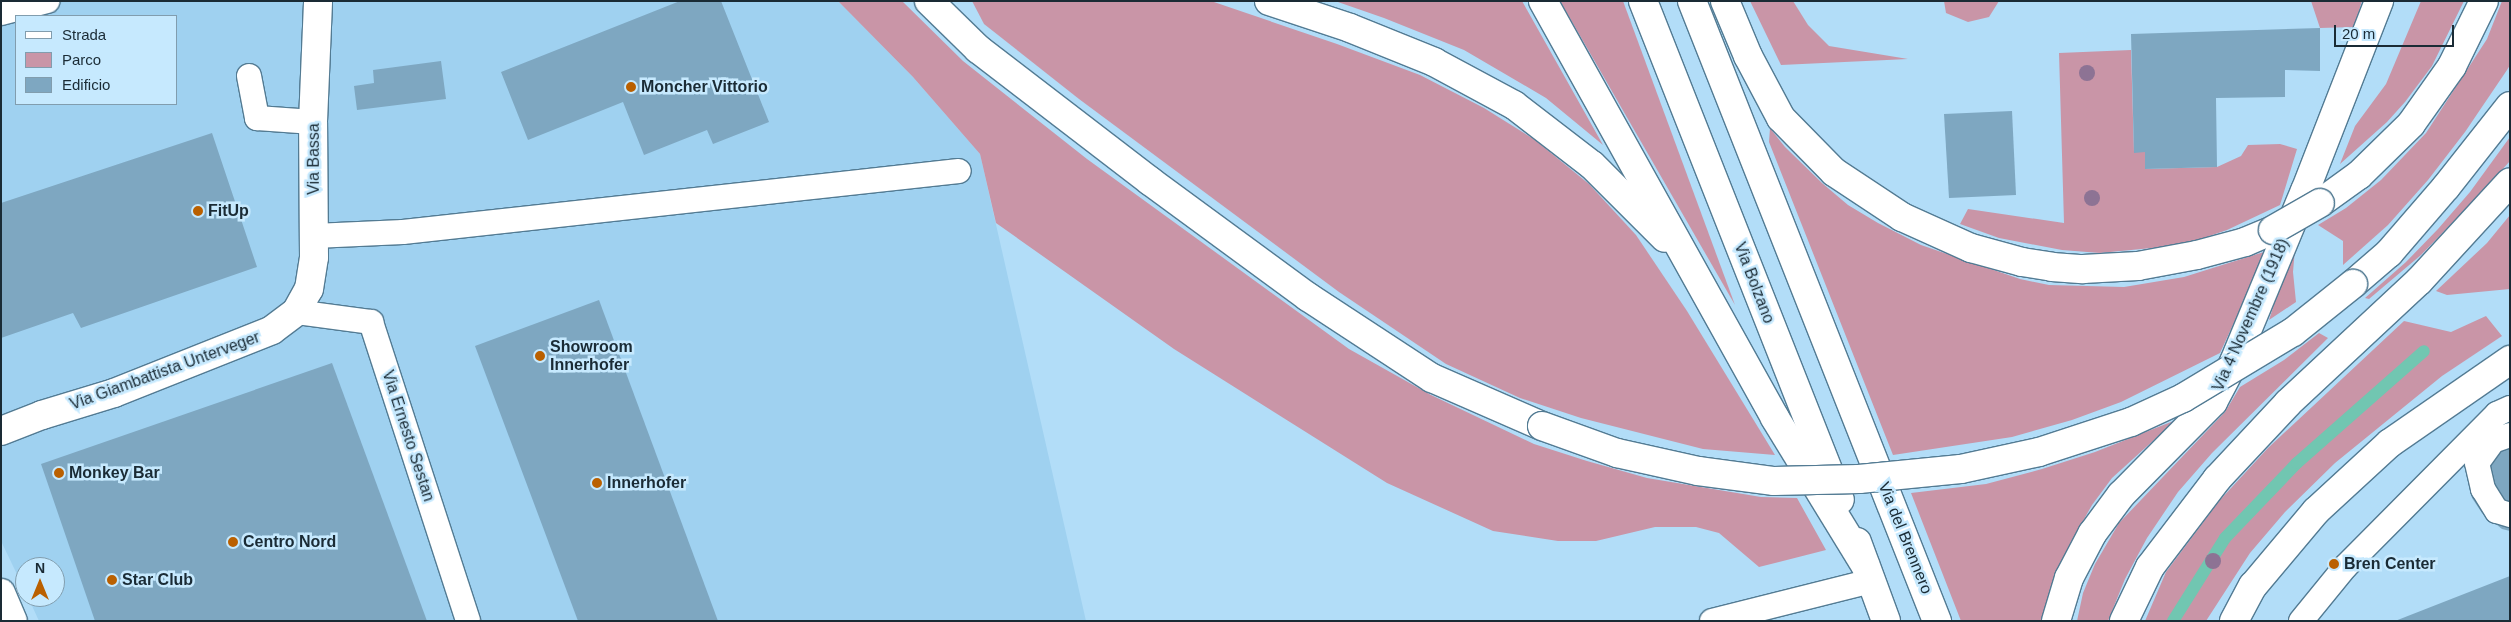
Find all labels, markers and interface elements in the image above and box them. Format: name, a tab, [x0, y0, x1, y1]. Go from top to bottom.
legend	[15, 15, 178, 105]
scale bar	[2336, 15, 2456, 47]
text: 20 m	[2342, 25, 2375, 42]
text: Strada	[62, 26, 106, 43]
text: Parco	[62, 51, 101, 68]
text: Edificio	[62, 76, 110, 93]
place label: Moncher Vittorio	[641, 77, 768, 97]
marker: Moncher Vittorio	[625, 81, 637, 93]
street label: Via Bassa	[304, 123, 324, 195]
place label: FitUp	[208, 201, 249, 221]
marker: FitUp	[192, 205, 204, 217]
street label: Via 4 Novembre (1918)	[2209, 236, 2293, 394]
street label: Via Bolzano	[1730, 240, 1778, 326]
street label: Via Giambattista Unterveger	[67, 328, 263, 414]
place label: Showroom Innerhofer	[550, 337, 633, 375]
marker: Showroom Innerhofer	[534, 350, 546, 362]
street label: Via Ernesto Sestan	[378, 368, 438, 504]
place label: Monkey Bar	[69, 463, 160, 483]
marker: Monkey Bar	[53, 467, 65, 479]
place label: Innerhofer	[607, 473, 686, 493]
marker: Innerhofer	[591, 477, 603, 489]
street label: Via del Brennero	[1874, 479, 1936, 597]
place label: Centro Nord	[243, 532, 336, 552]
marker: Centro Nord	[227, 536, 239, 548]
place label: Bren Center	[2344, 554, 2436, 574]
north arrow	[15, 557, 65, 607]
marker: Bren Center	[2328, 558, 2340, 570]
text: N	[35, 560, 45, 576]
place label: Star Club	[122, 570, 193, 590]
marker: Star Club	[106, 574, 118, 586]

